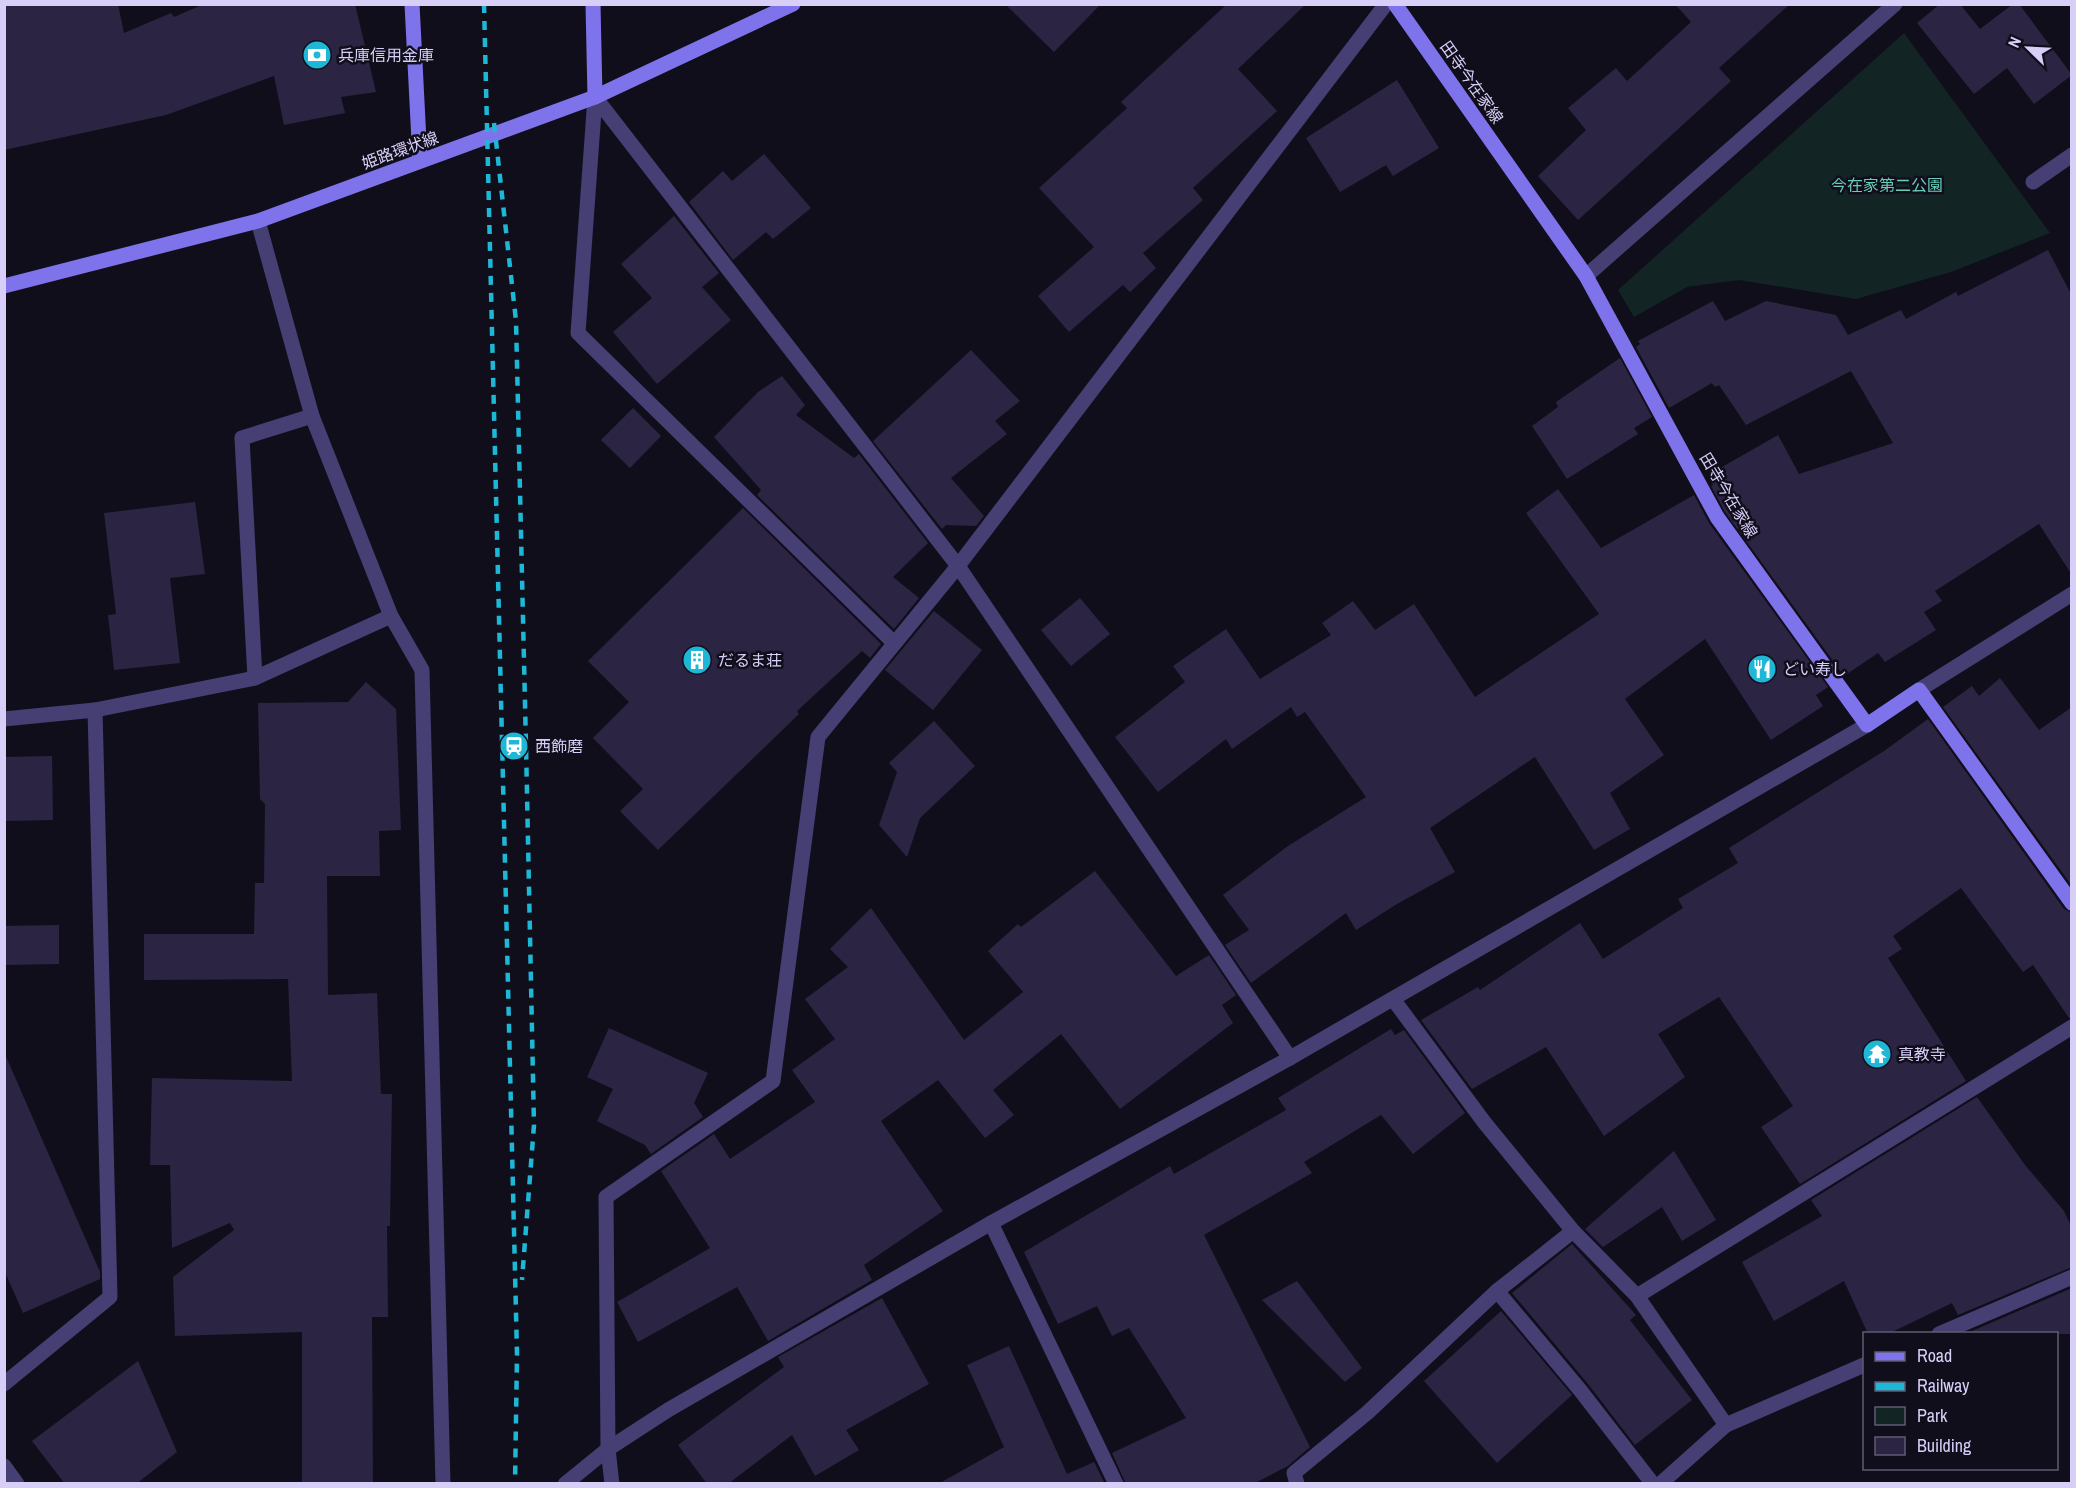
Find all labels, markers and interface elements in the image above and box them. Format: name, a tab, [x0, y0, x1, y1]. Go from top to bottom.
north arrow	[1998, 18, 2058, 78]
text: N	[2002, 33, 2026, 51]
street label: 田寺今在家線	[1435, 36, 1509, 128]
bank icon: 兵庫信用金庫	[301, 39, 333, 71]
place label: 兵庫信用金庫	[338, 44, 434, 66]
street label: 姫路環状線	[359, 126, 441, 174]
park label: 今在家第二公園	[1831, 174, 1943, 196]
street label: 田寺今在家線	[1695, 448, 1763, 542]
building icon: だるま荘	[681, 644, 713, 676]
place label: だるま荘	[718, 649, 782, 671]
restaurant icon: どい寿し	[1746, 653, 1778, 685]
place label: どい寿し	[1783, 658, 1847, 680]
station icon: 西飾磨	[498, 730, 530, 762]
place label: 西飾磨	[535, 735, 583, 757]
temple icon: 真教寺	[1861, 1038, 1893, 1070]
place label: 真教寺	[1898, 1043, 1946, 1065]
legend	[1863, 1332, 2058, 1470]
text: Road	[1917, 1343, 1952, 1368]
text: Railway	[1917, 1373, 1970, 1398]
text: Park	[1917, 1403, 1948, 1428]
text: Building	[1917, 1433, 1972, 1458]

